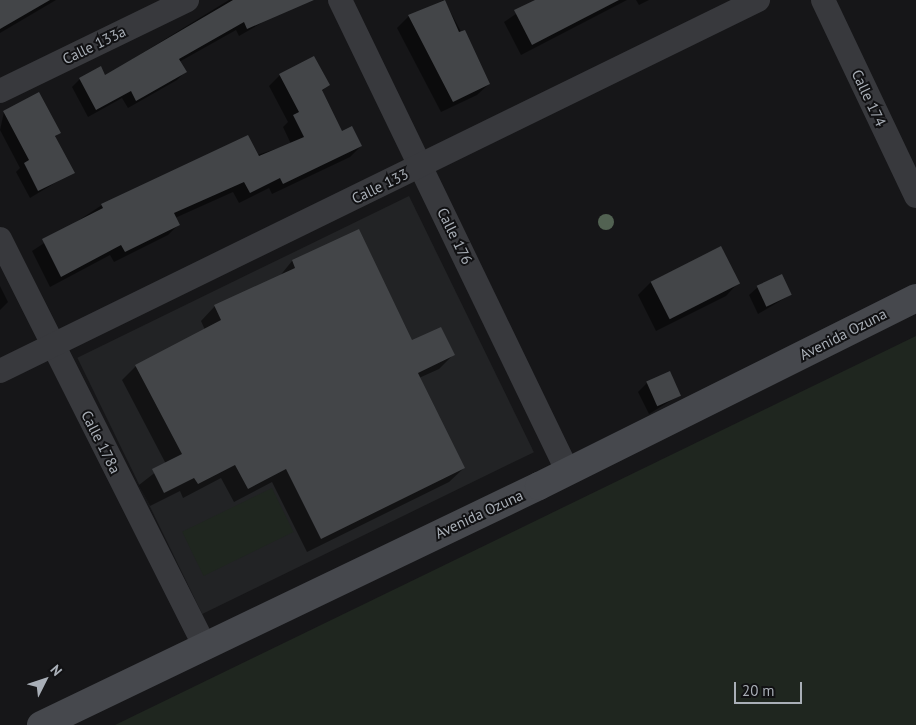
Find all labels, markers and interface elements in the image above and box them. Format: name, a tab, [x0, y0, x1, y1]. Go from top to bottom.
street label: Calle 133a	[59, 22, 129, 68]
street label: Calle 174	[848, 67, 890, 129]
street label: Calle 133	[349, 165, 411, 207]
street label: Calle 176	[434, 205, 476, 267]
street label: Avenida Ozuna	[797, 304, 889, 364]
street label: Calle 178a	[78, 408, 124, 476]
street label: Avenida Ozuna	[432, 486, 526, 542]
north arrow	[20, 655, 70, 705]
text: N	[47, 661, 66, 680]
scale bar	[736, 672, 804, 704]
text: 20 m	[742, 681, 775, 700]

